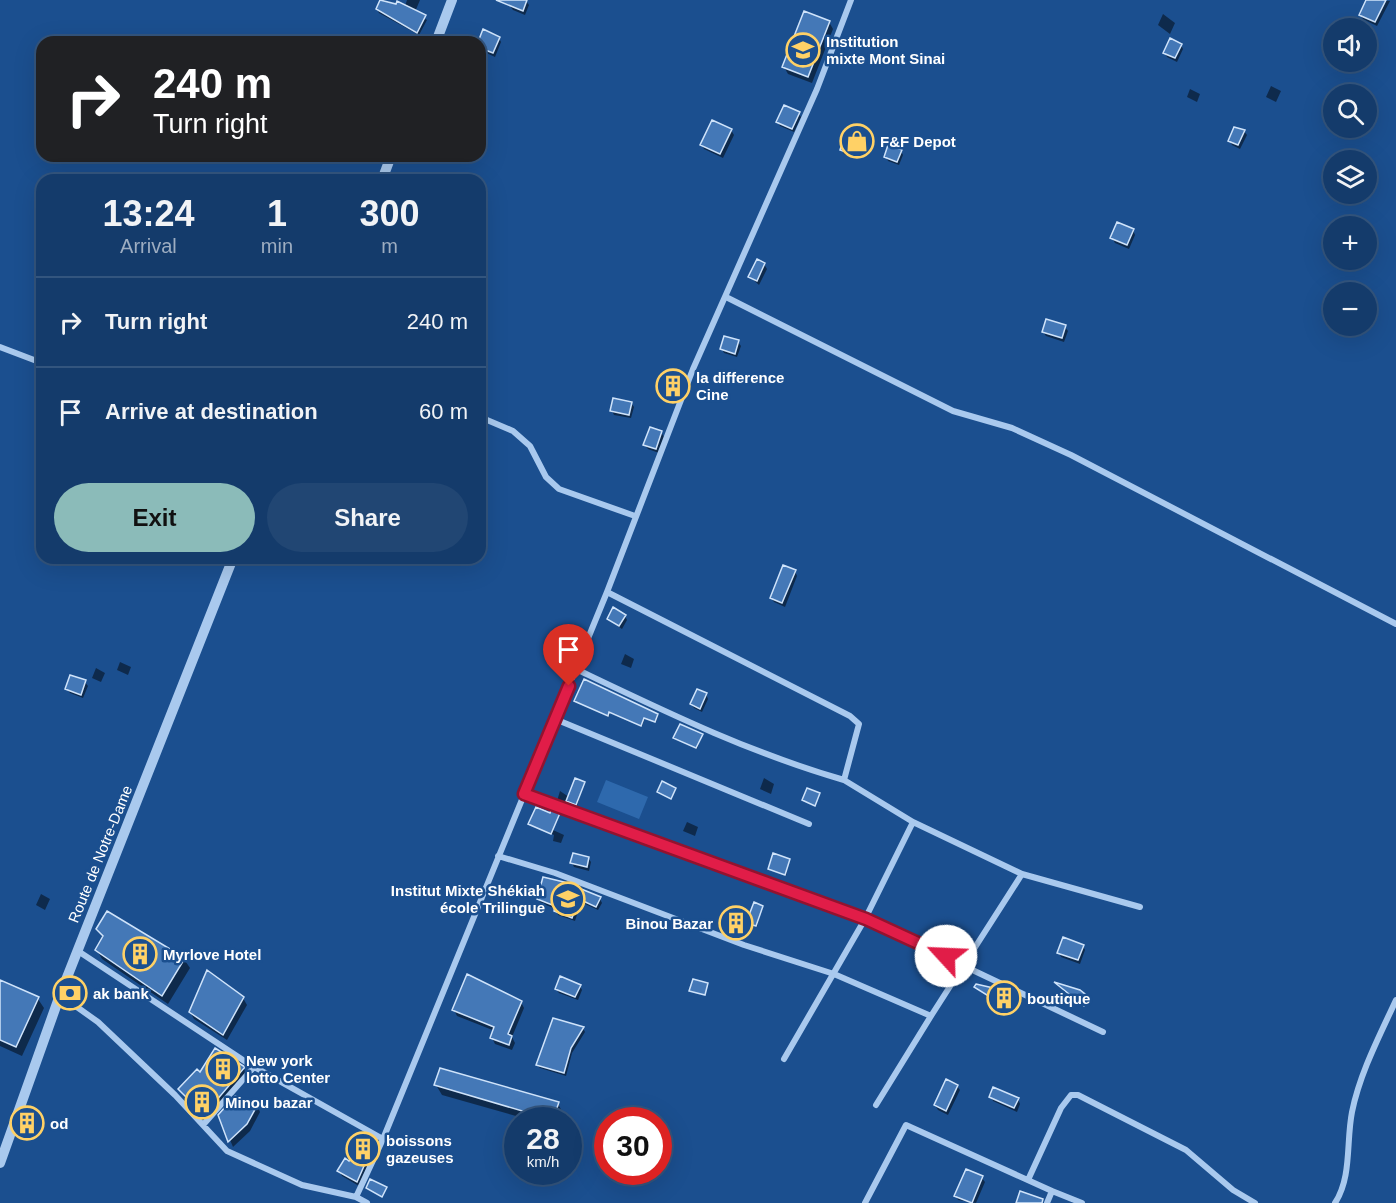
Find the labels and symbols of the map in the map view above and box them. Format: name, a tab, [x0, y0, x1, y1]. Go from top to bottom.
school or university icon: Institution mixte Mont Sinai	[785, 32, 821, 68]
place label: Institution mixte Mont Sinai	[826, 33, 945, 67]
shop icon: F&F Depot	[839, 123, 875, 159]
place label: F&F Depot	[880, 133, 956, 150]
building icon: la difference Cine	[655, 368, 691, 404]
place label: la difference Cine	[696, 369, 784, 403]
pin	[543, 624, 594, 686]
street label: Route de Notre-Dame	[65, 783, 135, 925]
school or university icon: Institut Mixte Shékiah école Trilingue	[550, 881, 586, 917]
place label: Institut Mixte Shékiah école Trilingue	[391, 882, 545, 916]
building icon: Binou Bazar	[718, 905, 754, 941]
place label: Binou Bazar	[625, 915, 713, 932]
position arrow	[914, 924, 978, 988]
building icon: Myrlove Hotel	[122, 936, 158, 972]
place label: Myrlove Hotel	[163, 946, 261, 963]
bank icon: ak bank	[52, 975, 88, 1011]
building icon: boutique	[986, 980, 1022, 1016]
place label: ak bank	[93, 985, 150, 1002]
place label: boutique	[1027, 990, 1090, 1007]
building icon: New york lotto Center	[205, 1051, 241, 1087]
place label: New york lotto Center	[246, 1052, 330, 1086]
building icon: Minou bazar	[184, 1084, 220, 1120]
place label: Minou bazar	[225, 1094, 313, 1111]
building icon: od	[9, 1105, 45, 1141]
speed limit sign: 30	[594, 1107, 672, 1185]
place label: od	[50, 1115, 68, 1132]
building icon: boissons gazeuses	[345, 1131, 381, 1167]
place label: boissons gazeuses	[386, 1132, 454, 1166]

